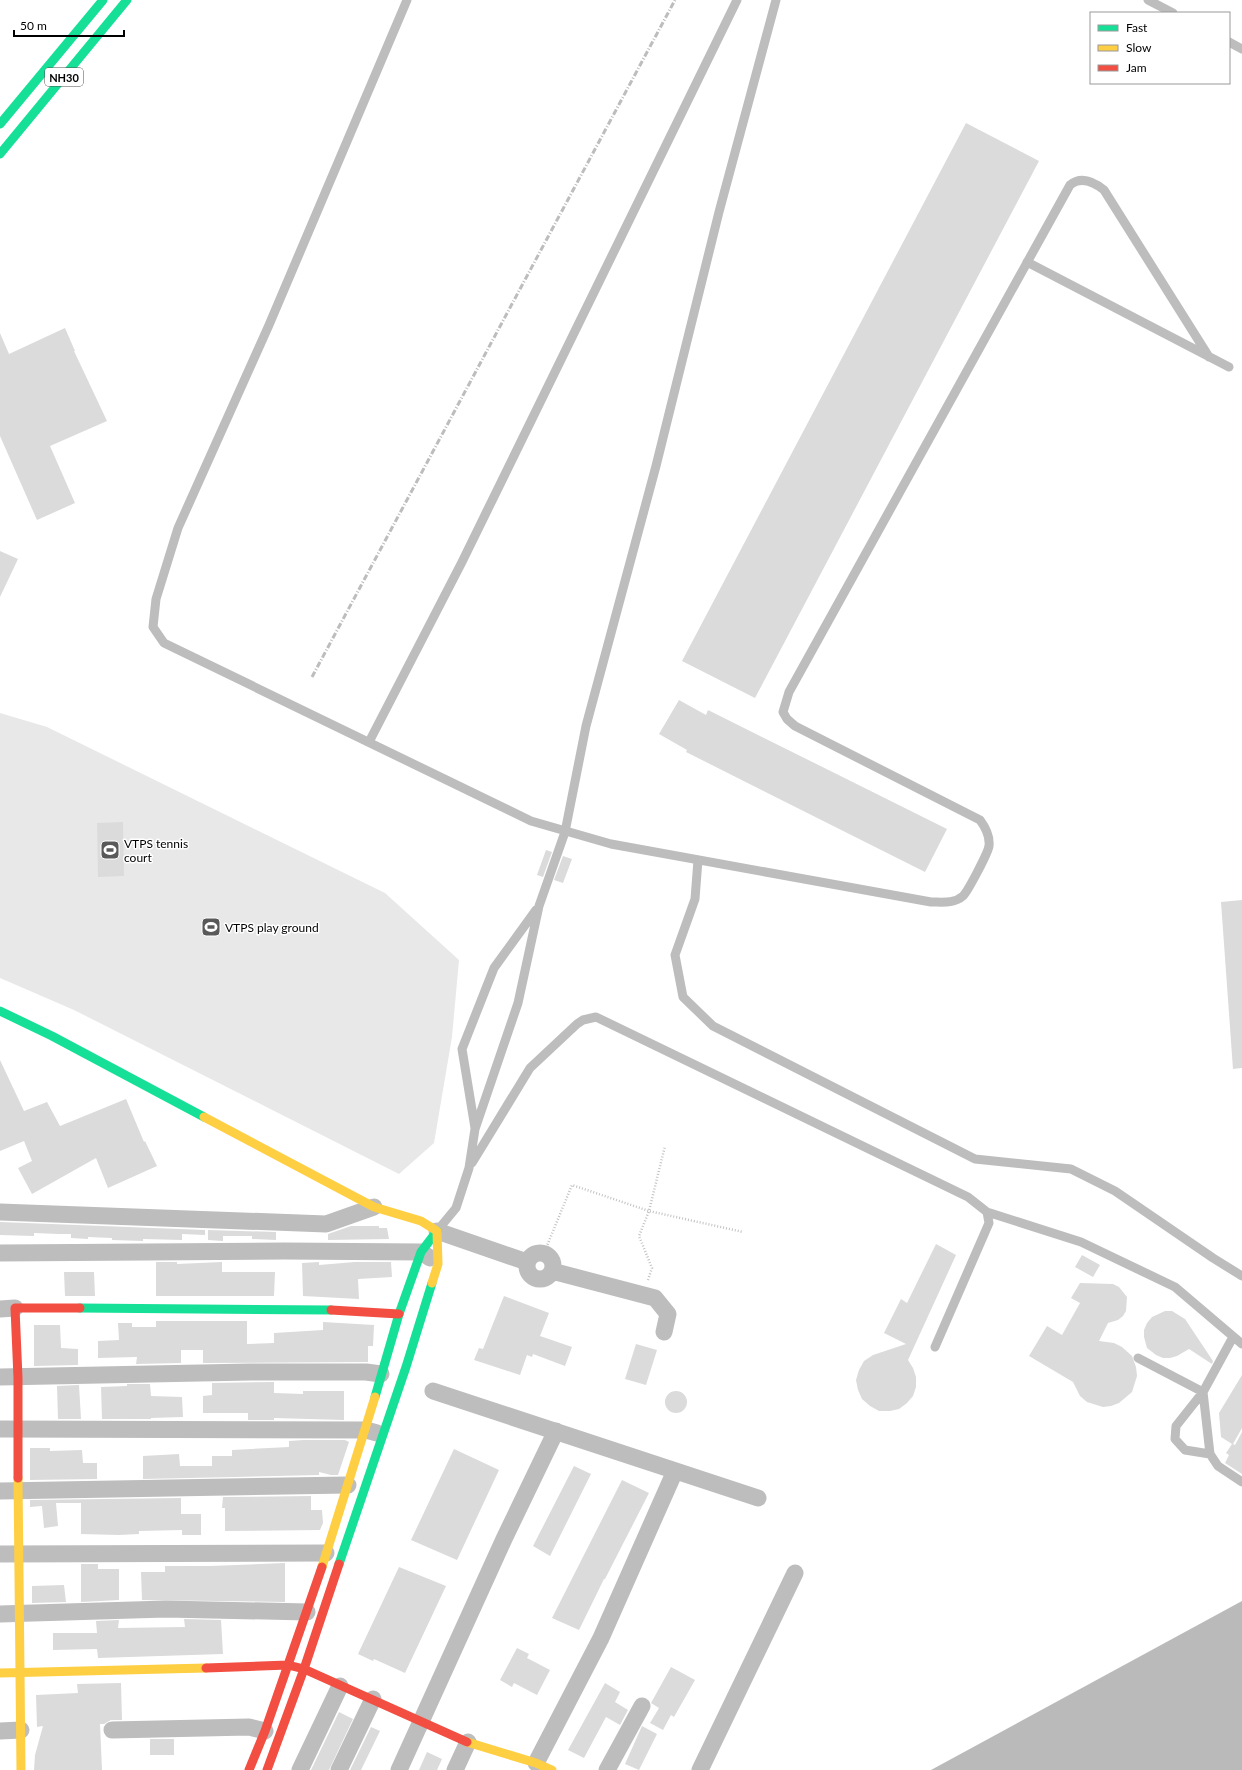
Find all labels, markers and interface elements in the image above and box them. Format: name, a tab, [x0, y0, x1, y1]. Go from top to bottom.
scale bar	[14, 12, 124, 38]
legend	[1090, 12, 1230, 84]
text: 50 m	[20, 18, 47, 33]
text: Fast	[1126, 20, 1148, 35]
text: Slow	[1126, 40, 1152, 55]
text: Jam	[1126, 60, 1147, 75]
road number: NH30	[45, 68, 83, 86]
place label: VTPS tennis court	[124, 836, 188, 865]
sports icon: VTPS tennis court	[99, 839, 121, 861]
sports icon: VTPS play ground	[200, 916, 222, 938]
place label: VTPS play ground	[225, 920, 319, 935]

